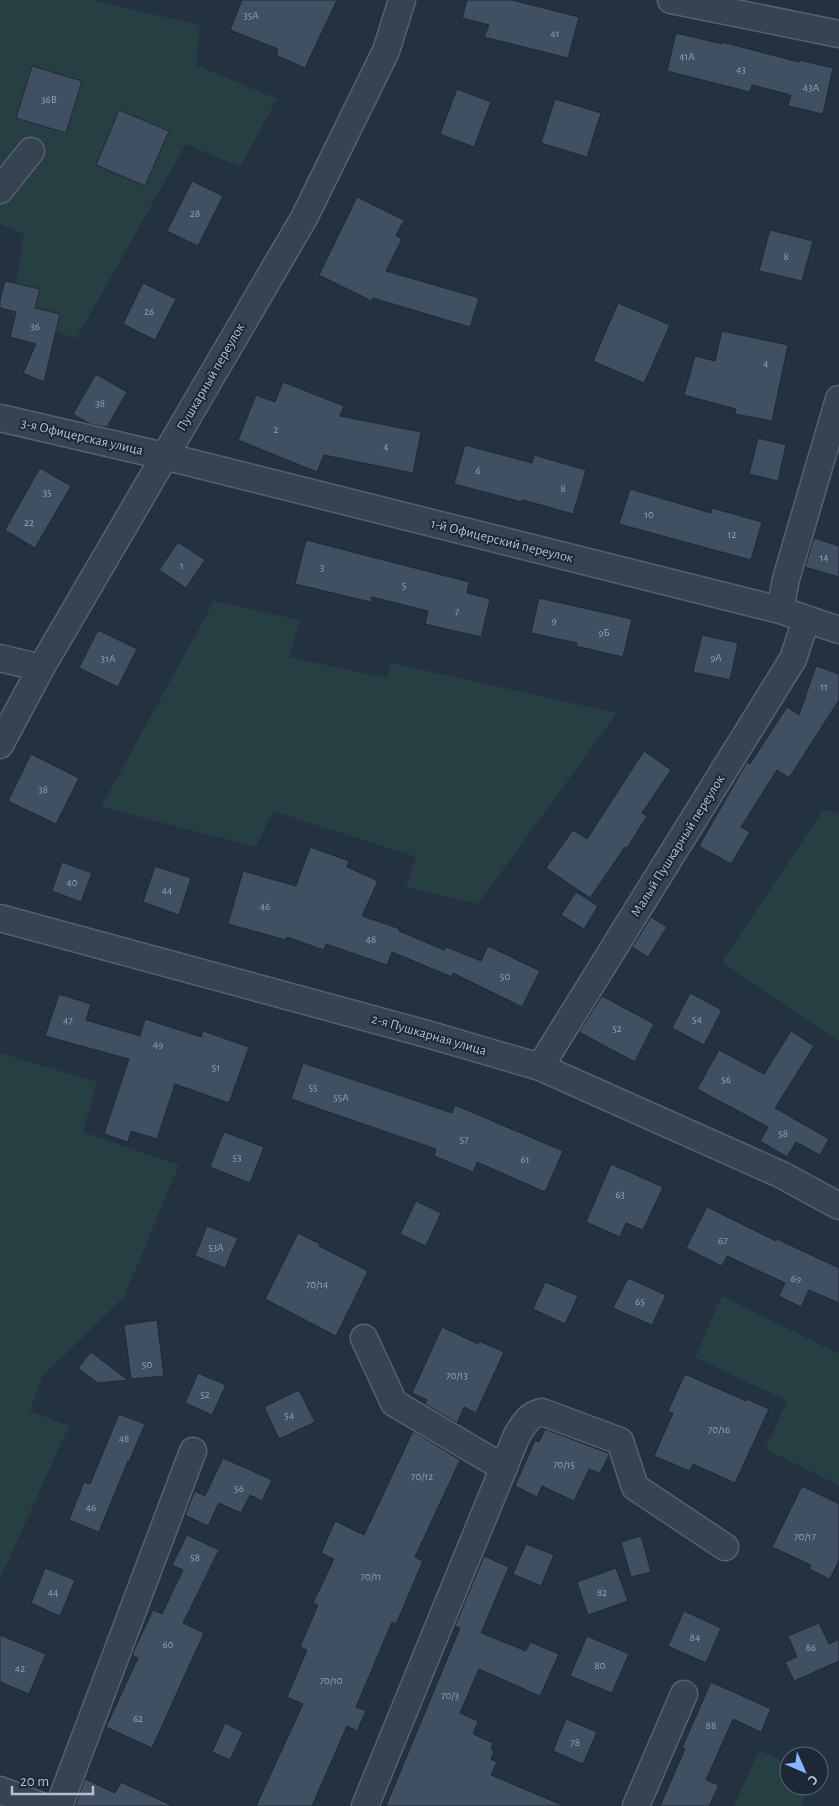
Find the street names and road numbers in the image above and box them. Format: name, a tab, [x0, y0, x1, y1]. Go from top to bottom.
street label: Пушкарный переулок	[174, 320, 248, 433]
street label: 3-я Офицерская улица	[20, 416, 145, 458]
street label: 1-й Офицерский переулок	[429, 516, 575, 566]
street label: Малый Пушкарный переулок	[628, 772, 728, 920]
street label: 2-я Пушкарная улица	[370, 1012, 489, 1058]

